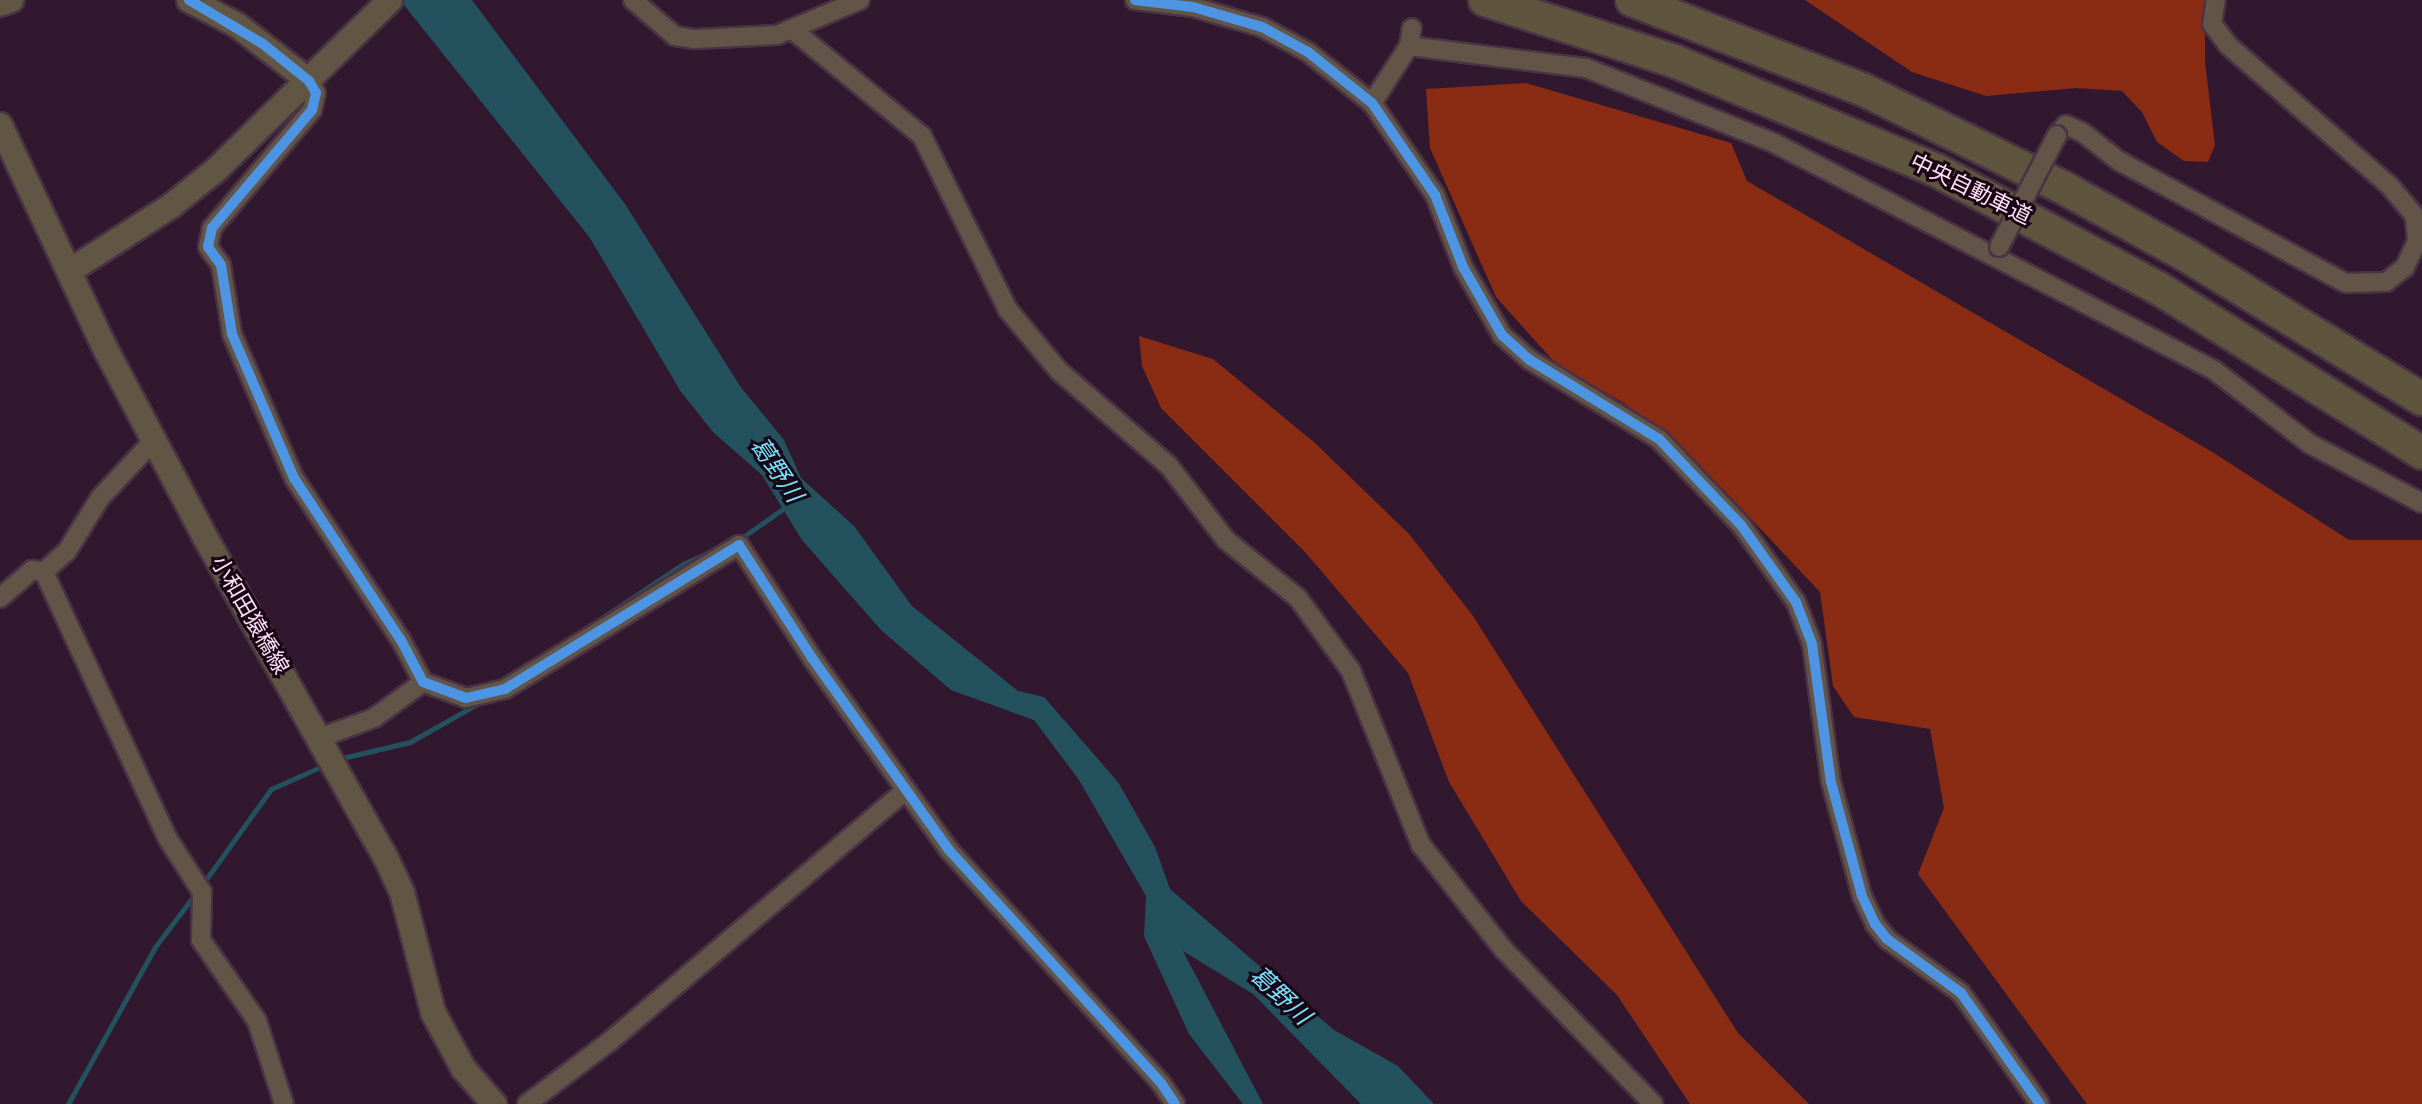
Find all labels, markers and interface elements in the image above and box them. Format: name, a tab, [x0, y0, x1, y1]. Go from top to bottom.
street label: 中央自動車道	[1906, 148, 2036, 230]
water label: 葛野川	[744, 432, 808, 508]
street label: 小和田猿橋線	[206, 551, 294, 679]
water label: 葛野川	[1244, 961, 1316, 1031]

